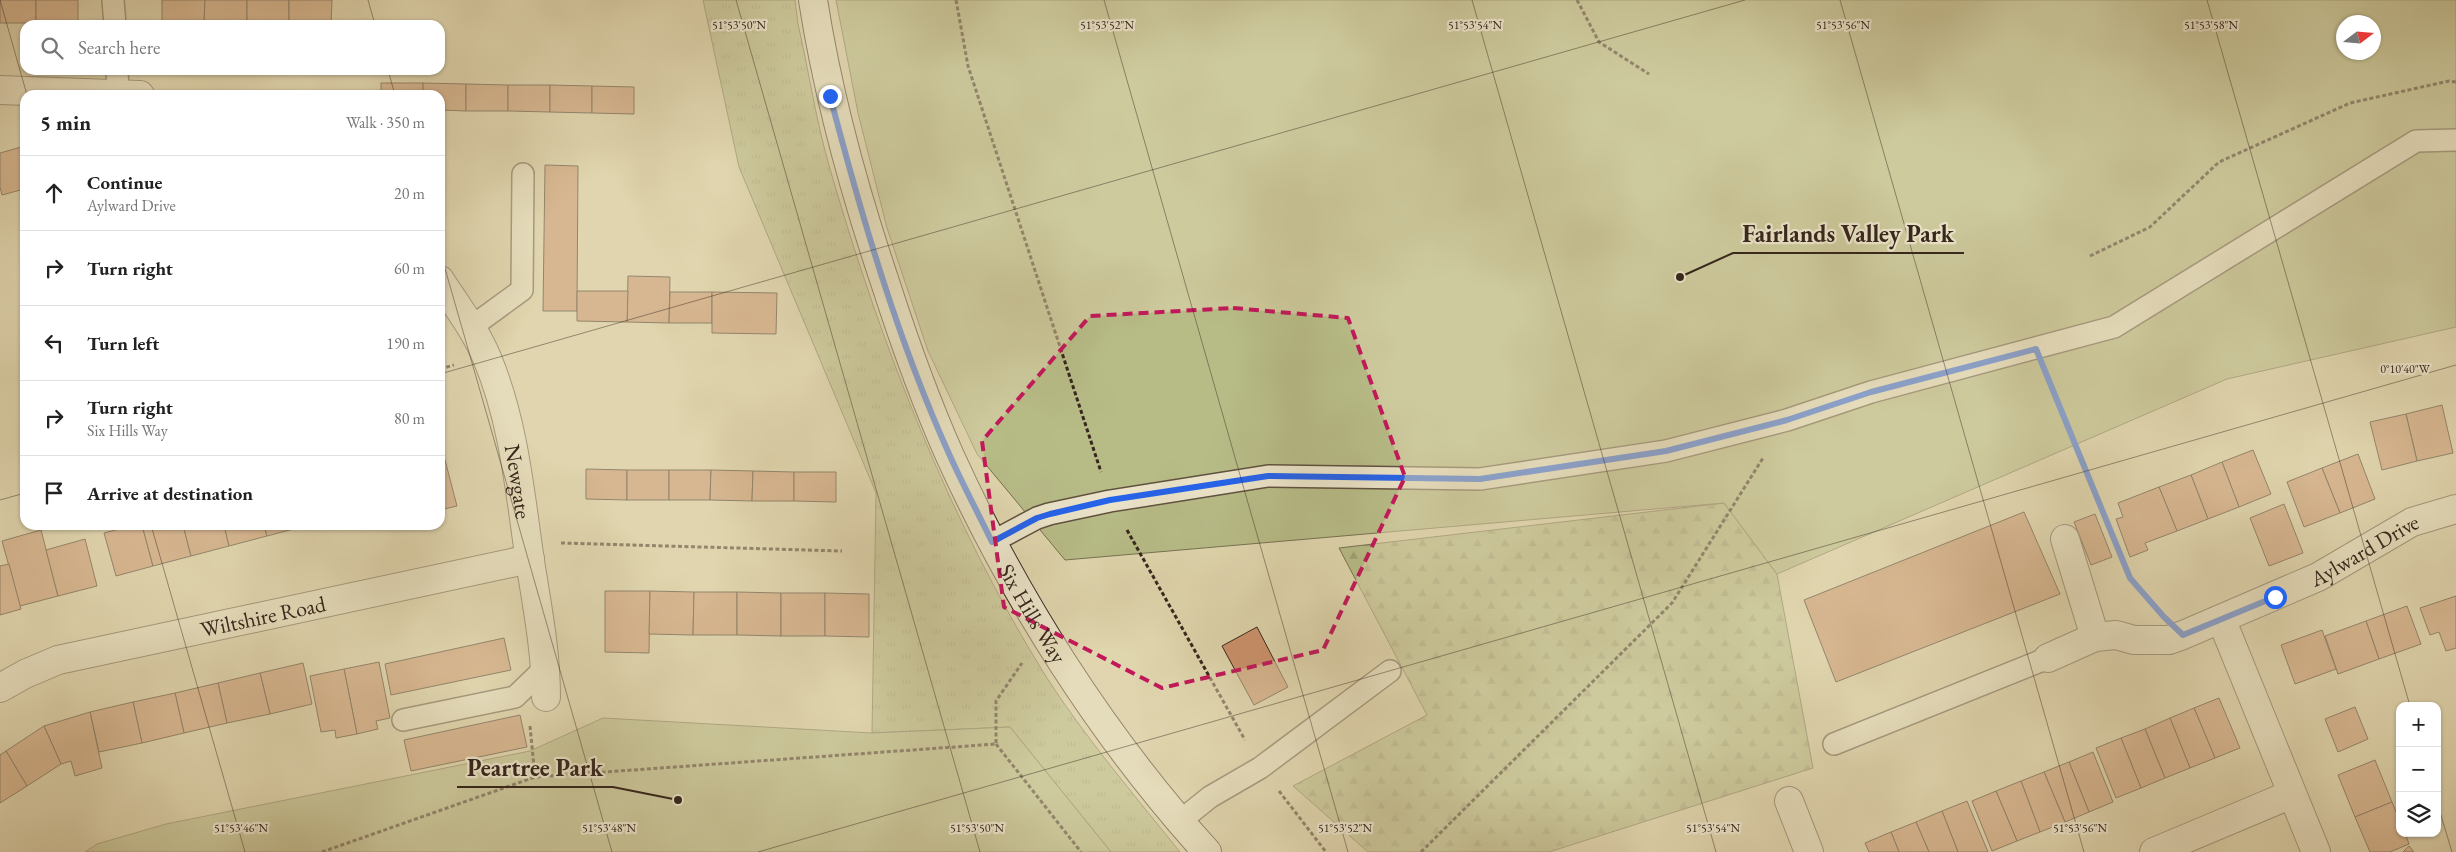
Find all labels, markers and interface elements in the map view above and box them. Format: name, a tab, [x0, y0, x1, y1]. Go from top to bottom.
north arrow	[2336, 15, 2381, 60]
text: 51°53'50"N	[712, 17, 766, 33]
text: 51°53'52"N	[1080, 17, 1134, 33]
text: 51°53'54"N	[1448, 17, 1502, 33]
text: 51°53'56"N	[1816, 17, 1870, 33]
text: 51°53'58"N	[2184, 17, 2238, 33]
search box	[20, 20, 445, 75]
icon: search	[38, 34, 66, 62]
text: Search here	[78, 35, 160, 60]
route end	[819, 85, 842, 108]
text: 5 min	[40, 109, 91, 136]
text: Walk · 350 m	[346, 112, 425, 133]
text: Continue	[87, 170, 162, 195]
icon: ahead	[40, 179, 68, 207]
text: 20 m	[394, 183, 425, 204]
text: Aylward Drive	[87, 195, 176, 216]
callout: Fairlands Valley Park	[1733, 214, 1964, 253]
text: Fairlands Valley Park	[1742, 218, 1955, 250]
icon: right	[40, 254, 68, 282]
text: Turn right	[87, 256, 173, 281]
text: 60 m	[394, 258, 425, 279]
icon: left	[40, 329, 68, 357]
text: Turn left	[87, 331, 159, 356]
text: 190 m	[386, 333, 425, 354]
text: 0°10'40"W	[2380, 361, 2431, 377]
text: Turn right	[87, 395, 173, 420]
icon: right	[40, 404, 68, 432]
text: 80 m	[394, 408, 425, 429]
text: Six Hills Way	[87, 420, 168, 441]
street label: Newgate	[498, 442, 538, 521]
icon: arrive	[40, 479, 68, 507]
text: Arrive at destination	[87, 481, 253, 506]
street label: Aylward Drive	[2305, 507, 2422, 594]
street label: Six Hills Way	[992, 559, 1073, 669]
route start	[2264, 586, 2287, 609]
street label: Wiltshire Road	[198, 589, 329, 644]
map controls	[2396, 702, 2441, 837]
button: +	[2396, 702, 2441, 747]
button: −	[2396, 747, 2441, 792]
callout: Peartree Park	[457, 748, 613, 787]
text: Peartree Park	[467, 752, 604, 783]
button: layers	[2396, 792, 2441, 837]
text: 51°53'46"N	[214, 820, 268, 836]
text: 51°53'48"N	[582, 820, 636, 836]
text: 51°53'50"N	[950, 820, 1004, 836]
text: 51°53'52"N	[1318, 820, 1372, 836]
text: 51°53'54"N	[1686, 820, 1740, 836]
text: 51°53'56"N	[2053, 820, 2107, 836]

